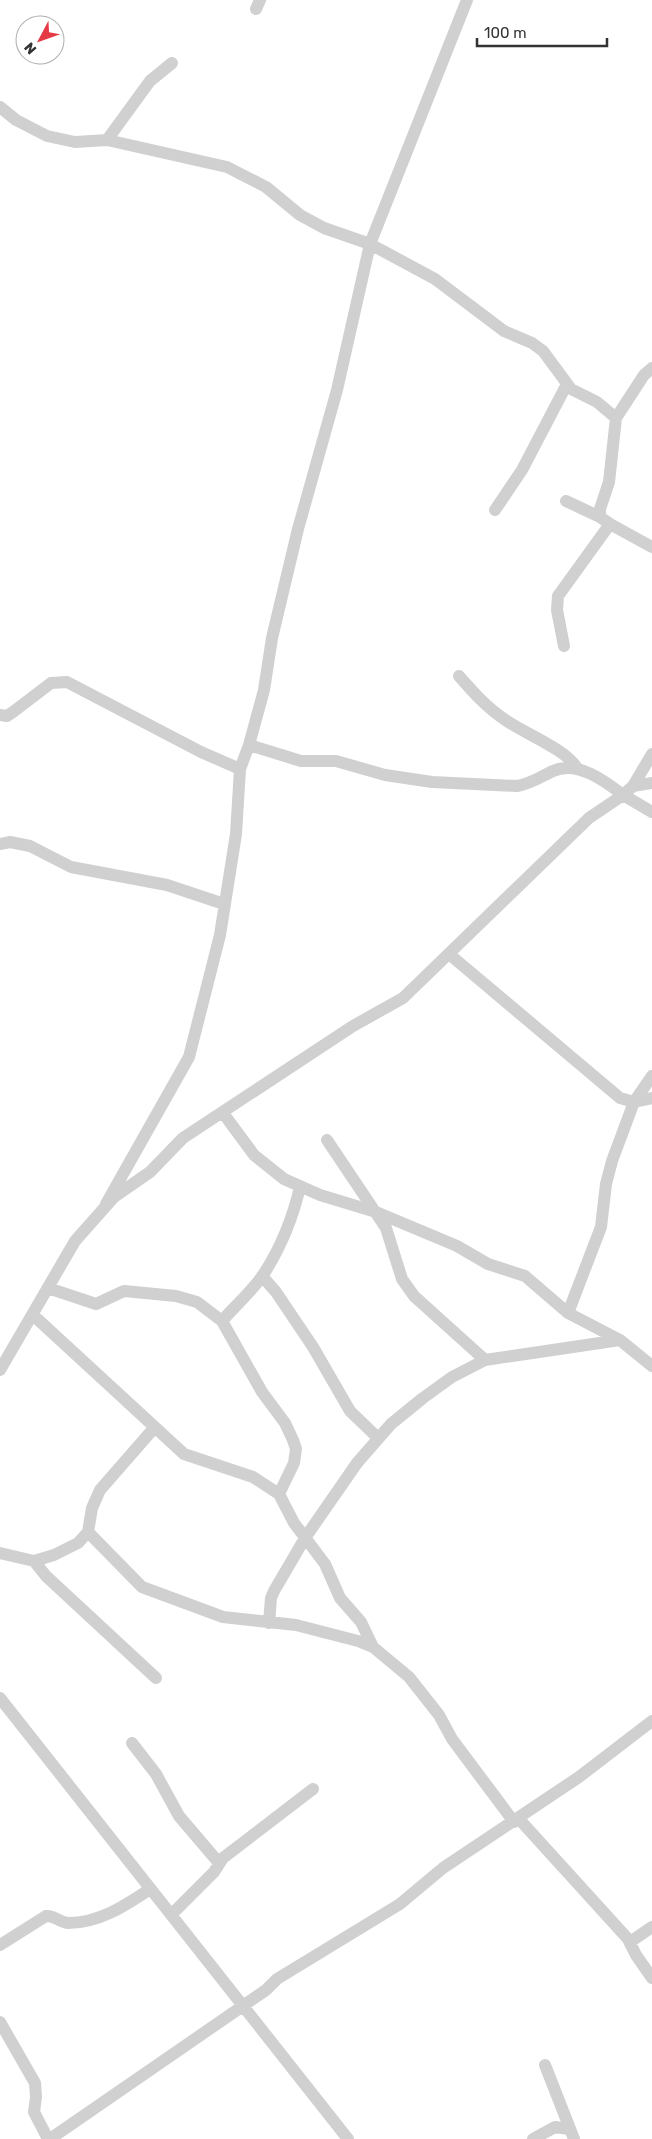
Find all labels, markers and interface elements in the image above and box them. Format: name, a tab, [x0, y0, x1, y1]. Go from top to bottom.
north arrow	[15, 15, 65, 65]
scale bar	[477, 15, 607, 47]
text: 100 m	[484, 24, 526, 42]
text: N	[21, 39, 40, 58]

